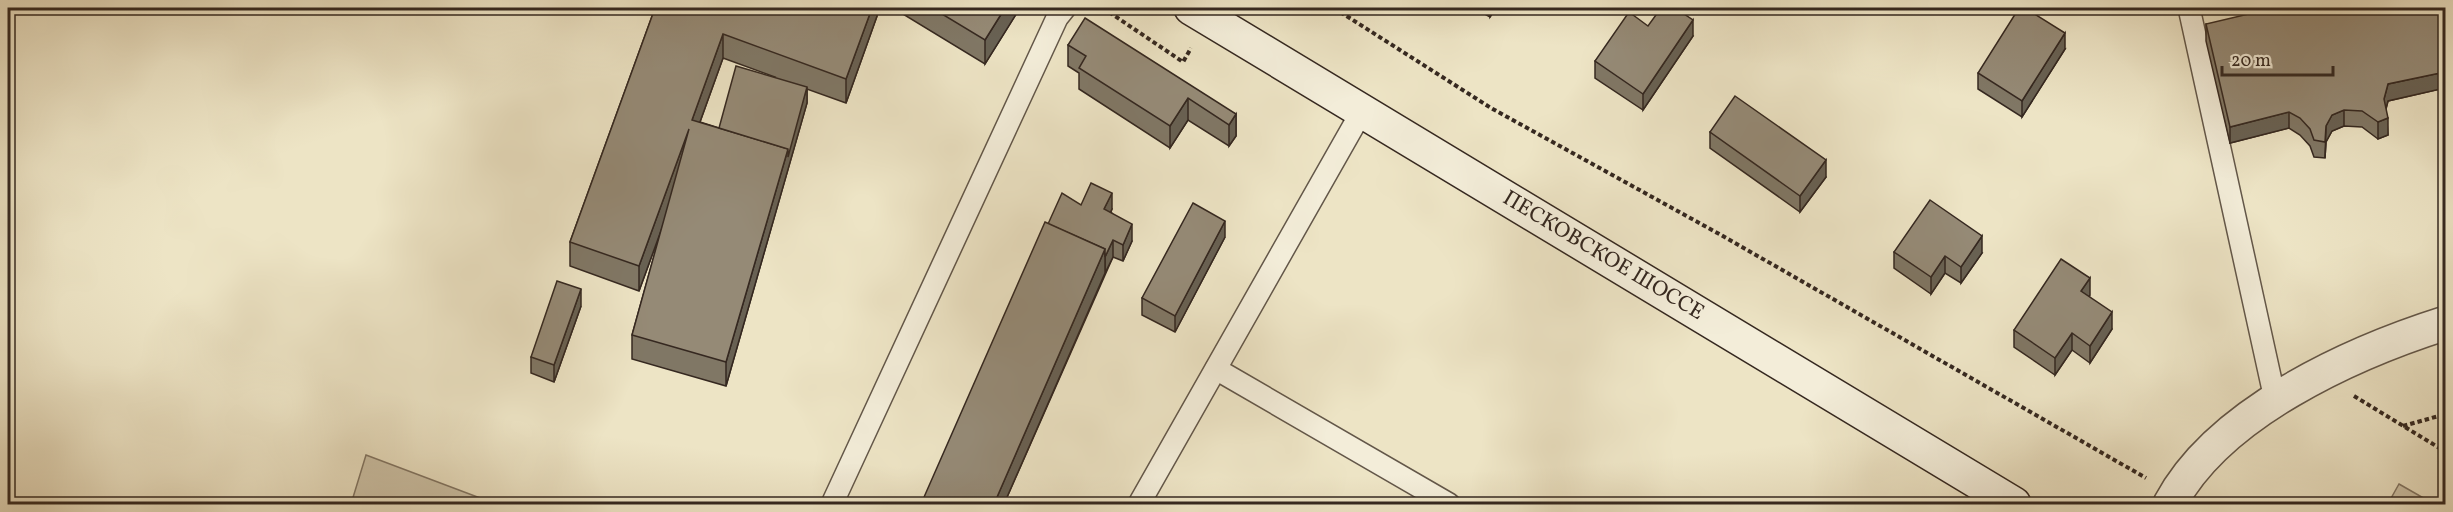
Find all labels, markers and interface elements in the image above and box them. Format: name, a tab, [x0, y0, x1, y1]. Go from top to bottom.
scale bar	[2222, 39, 2333, 77]
text: 20 m	[2231, 49, 2271, 74]
street label: ПЕСКОВСКОЕ ШОССЕ	[1496, 183, 1710, 329]

